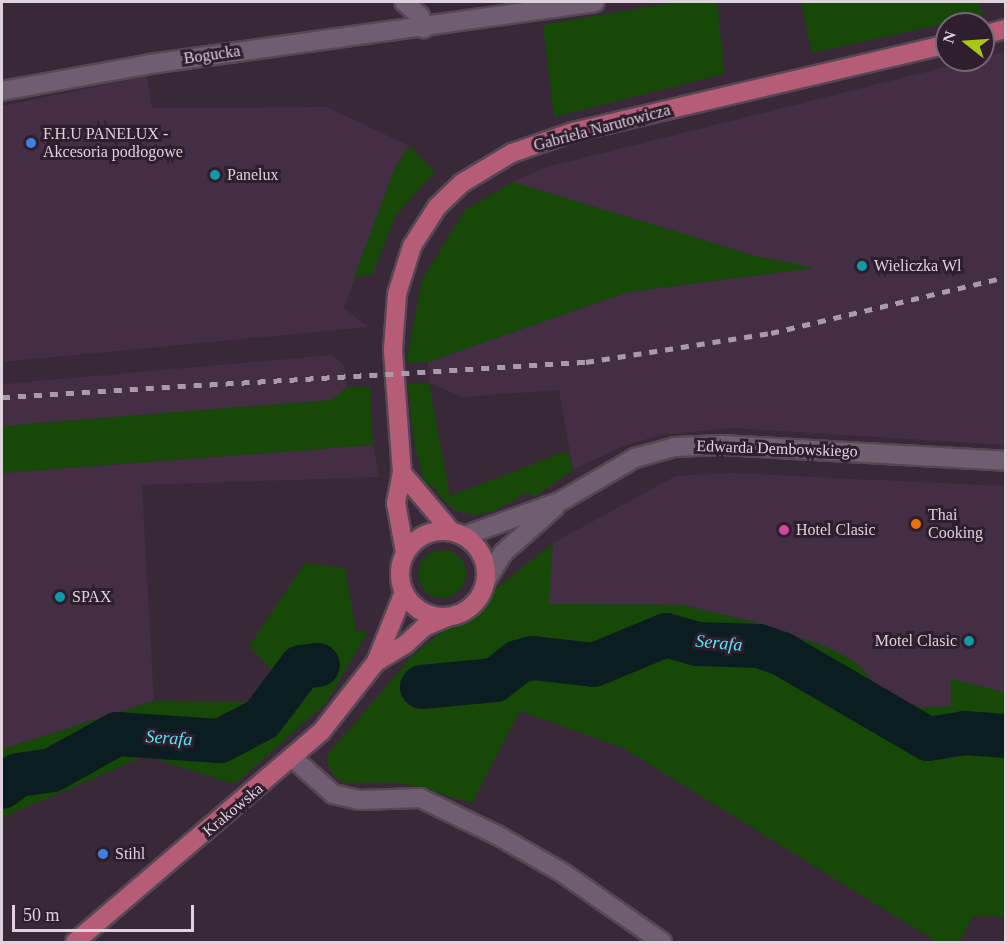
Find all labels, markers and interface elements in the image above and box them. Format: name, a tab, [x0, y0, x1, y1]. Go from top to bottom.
north arrow	[935, 12, 995, 72]
text: N	[939, 29, 959, 45]
street label: Bogucka	[183, 42, 241, 68]
street label: Gabriela Narutowicza	[532, 101, 672, 155]
place label: F.H.U PANELUX - Akcesoria podłogowe	[43, 124, 183, 162]
marker: F.H.U PANELUX - Akcesoria podłogowe	[24, 136, 38, 150]
place label: Panelux	[227, 165, 279, 185]
marker: Panelux	[208, 168, 222, 182]
place label: Wieliczka Wl	[874, 256, 962, 276]
marker: Wieliczka Wl	[855, 259, 869, 273]
street label: Edwarda Dembowskiego	[696, 437, 858, 461]
place label: Thai Cooking	[928, 505, 983, 543]
marker: Thai Cooking	[909, 517, 923, 531]
place label: Hotel Clasic	[796, 520, 876, 540]
marker: Hotel Clasic	[777, 523, 791, 537]
place label: SPAX	[72, 587, 111, 607]
marker: SPAX	[53, 590, 67, 604]
water label: Serafa	[695, 630, 743, 656]
place label: Motel Clasic	[875, 631, 957, 651]
marker: Motel Clasic	[962, 634, 976, 648]
water label: Serafa	[145, 726, 193, 750]
street label: Krakowska	[199, 779, 267, 841]
place label: Stihl	[115, 844, 145, 864]
marker: Stihl	[96, 847, 110, 861]
scale bar	[15, 893, 196, 931]
text: 50 m	[23, 905, 60, 925]

